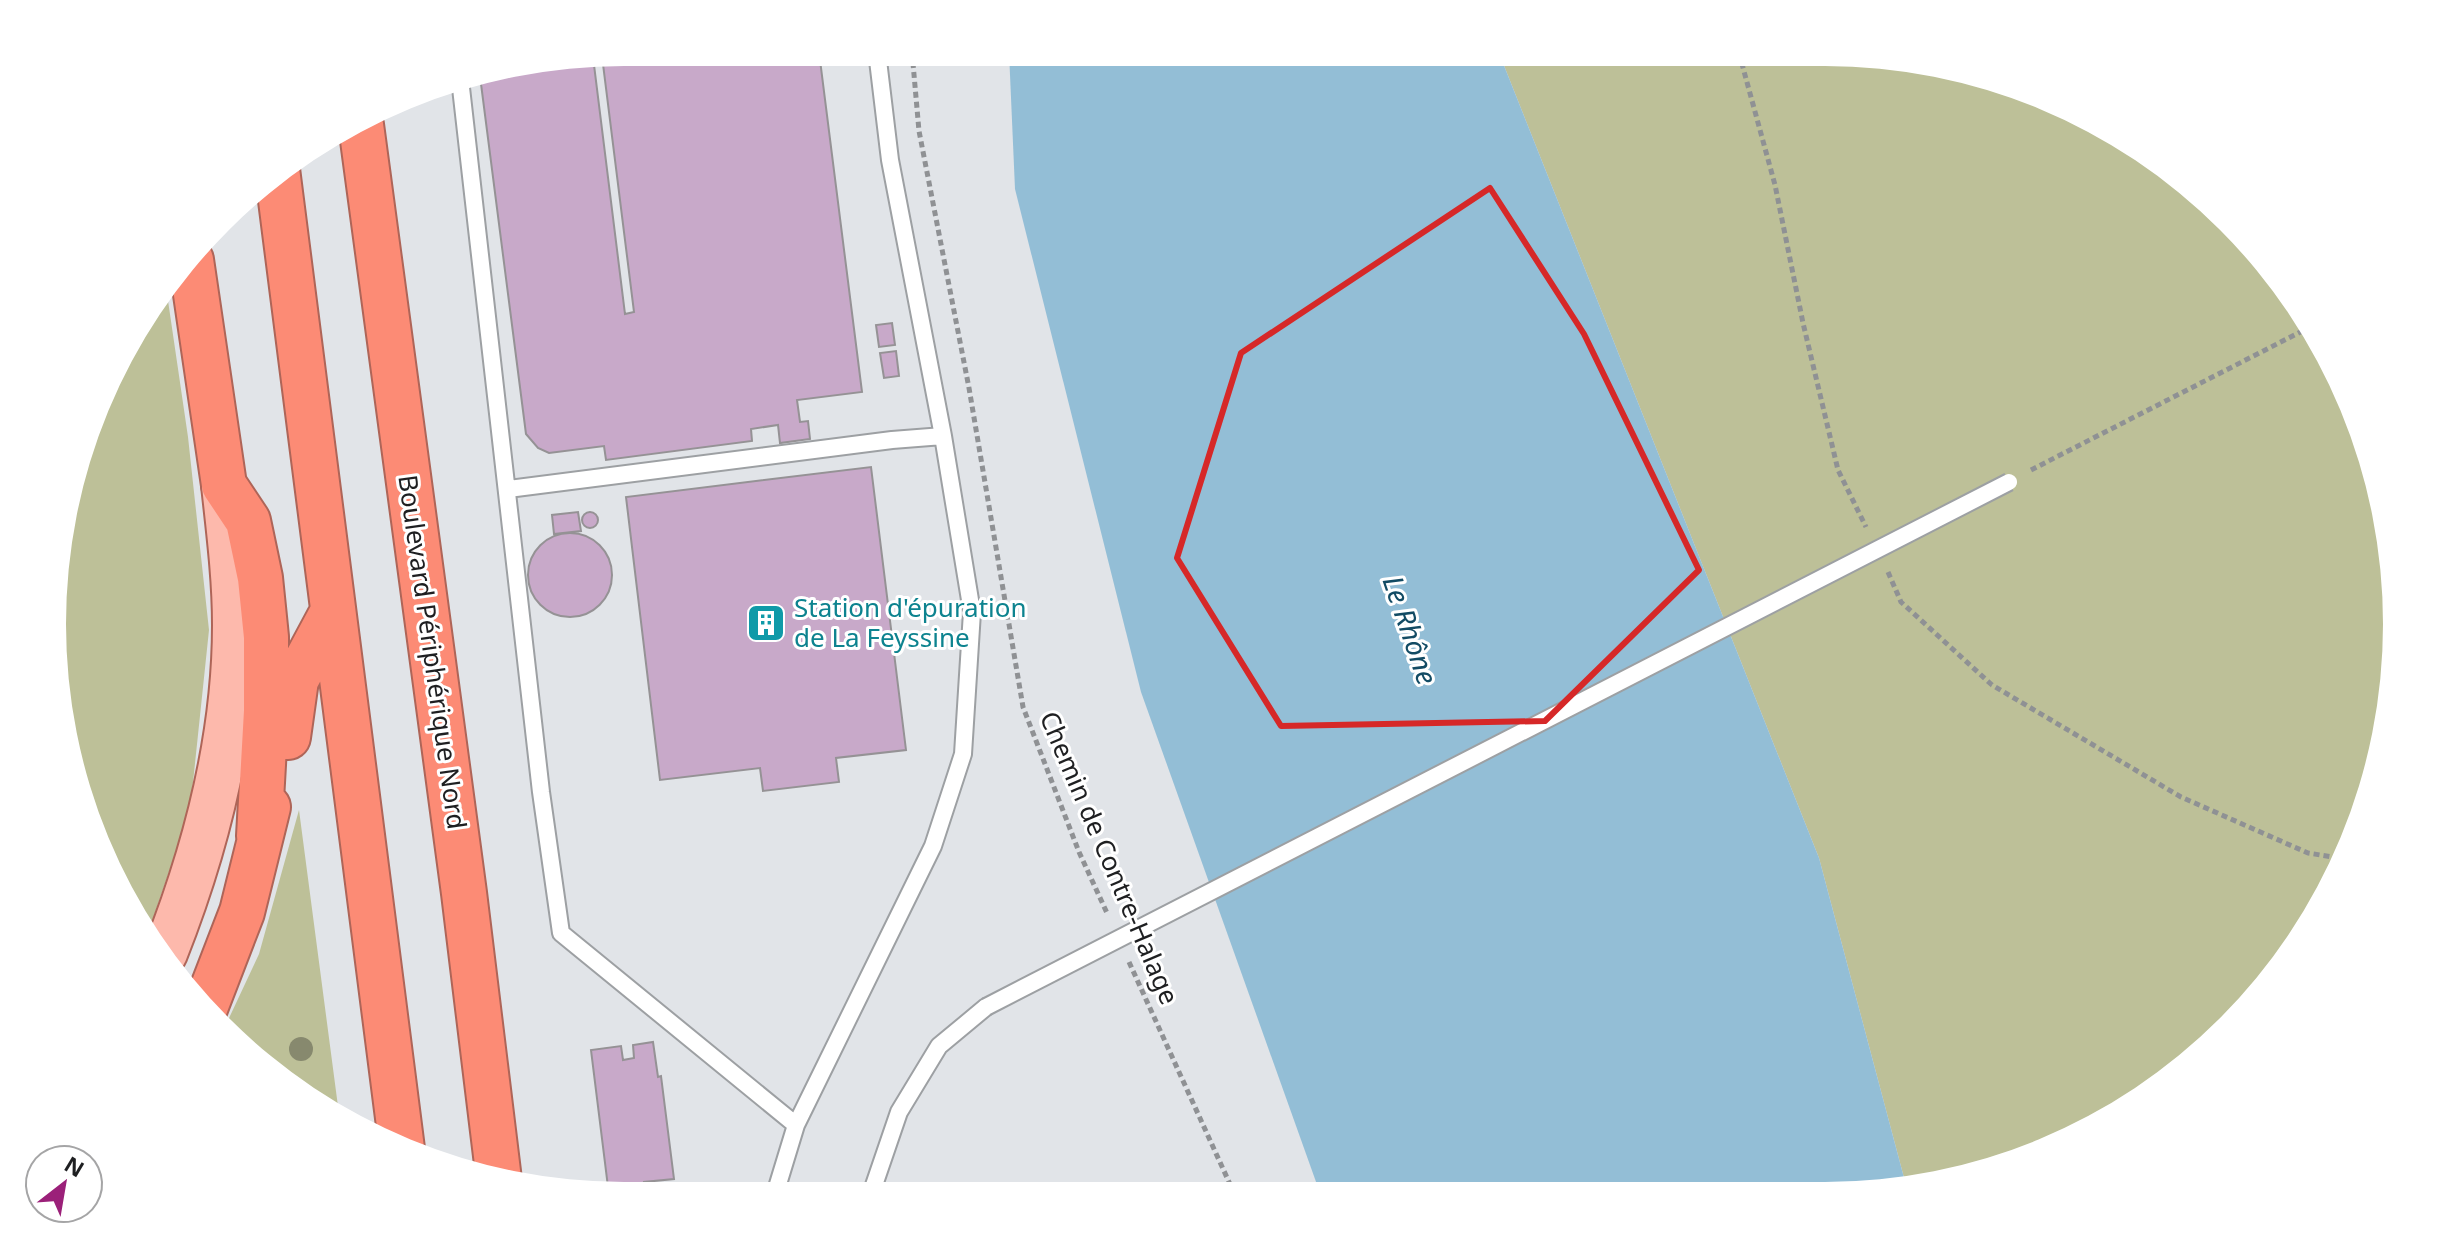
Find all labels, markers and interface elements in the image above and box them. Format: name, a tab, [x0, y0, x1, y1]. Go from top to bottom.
street label: Boulevard Périphérique Nord	[390, 472, 476, 831]
water label: Le Rhône	[1375, 570, 1447, 689]
place label: Station d'épuration de La Feyssine	[794, 589, 1027, 655]
building icon: Station d'épuration de La Feyssine	[745, 602, 787, 644]
street label: Chemin de Contre-Halage	[1032, 706, 1188, 1010]
north arrow	[24, 1144, 104, 1224]
text: N	[59, 1149, 90, 1183]

